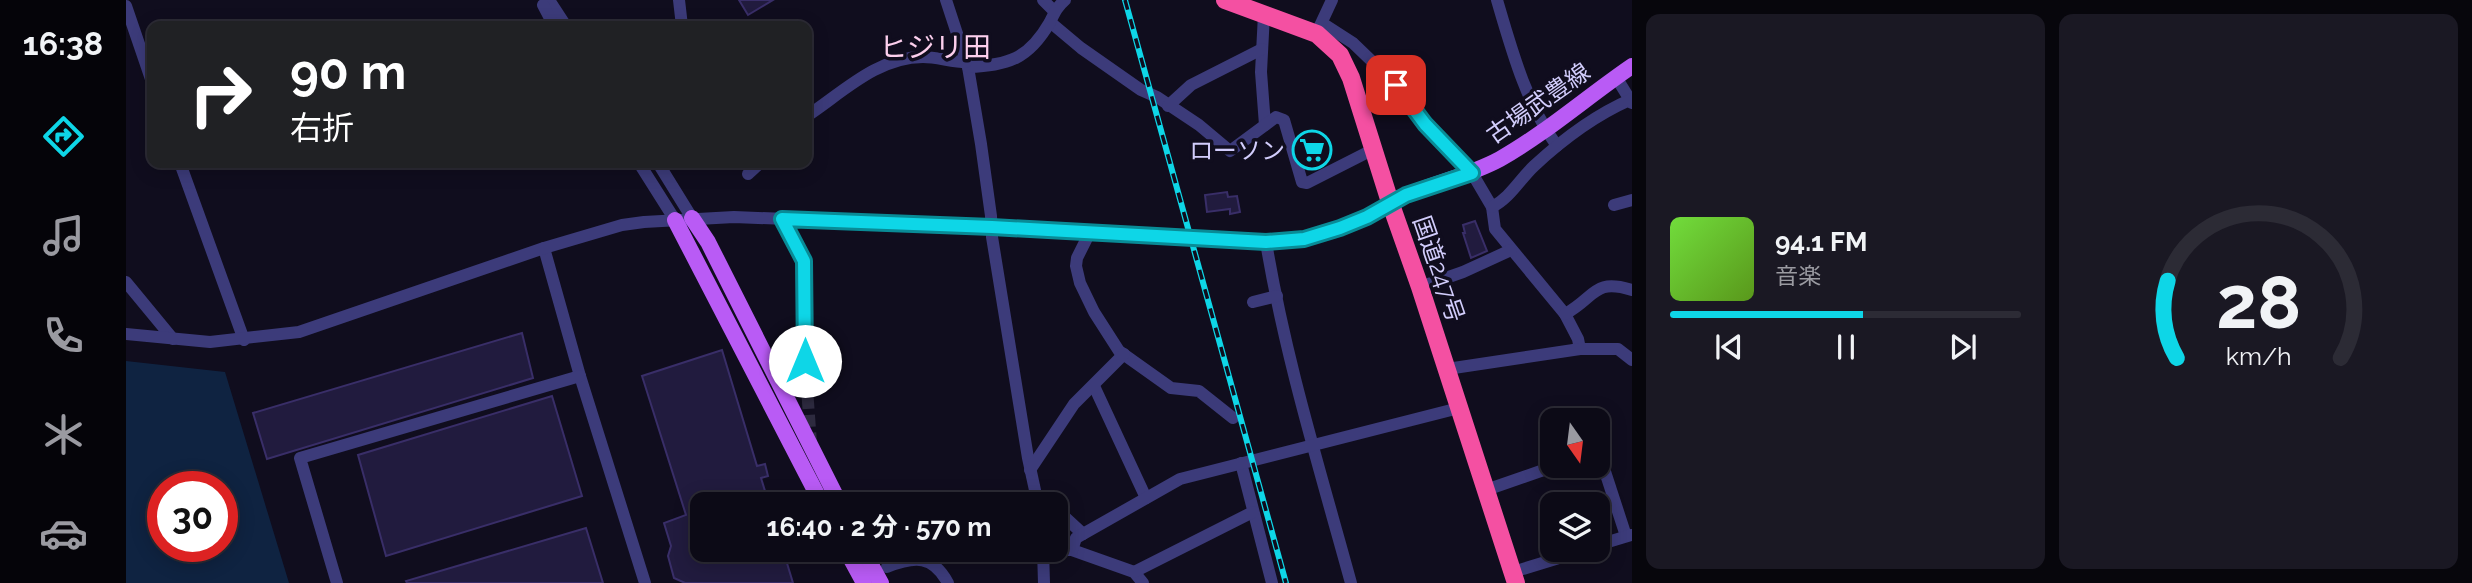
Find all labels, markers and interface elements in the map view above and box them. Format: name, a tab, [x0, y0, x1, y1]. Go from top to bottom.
text: 16:38	[23, 25, 103, 62]
district label: ヒジリ田	[879, 31, 991, 64]
text: 90 m	[290, 43, 406, 100]
icon: right	[175, 49, 266, 140]
pin	[1366, 55, 1426, 115]
street label: 古場武豊線	[1481, 57, 1595, 149]
icon: arrive	[1377, 66, 1415, 104]
text: 右折	[290, 109, 354, 146]
icon: directions	[39, 112, 88, 161]
supermarket icon: ローソン	[1291, 129, 1333, 171]
place label: ローソン	[1189, 136, 1285, 165]
icon: music	[39, 211, 88, 260]
street label: 国道247号	[1407, 212, 1471, 326]
text: 94.1 FM	[1775, 227, 1868, 257]
text: 28	[2216, 260, 2301, 345]
text: 音楽	[1775, 262, 1821, 289]
icon: phone	[39, 311, 88, 360]
position arrow	[768, 324, 842, 398]
icon: previous	[1710, 328, 1748, 366]
icon: pause	[1827, 328, 1865, 366]
icon: next	[1944, 328, 1982, 366]
text: km/h	[2226, 340, 2291, 370]
north arrow	[1540, 408, 1610, 478]
map controls	[1540, 408, 1610, 562]
icon: climate	[39, 410, 88, 459]
speed limit sign: 30	[147, 471, 238, 562]
button: layers	[1540, 492, 1610, 562]
icon: car	[39, 509, 88, 558]
text: 16:40 · 2 分 · 570 m	[767, 512, 991, 542]

